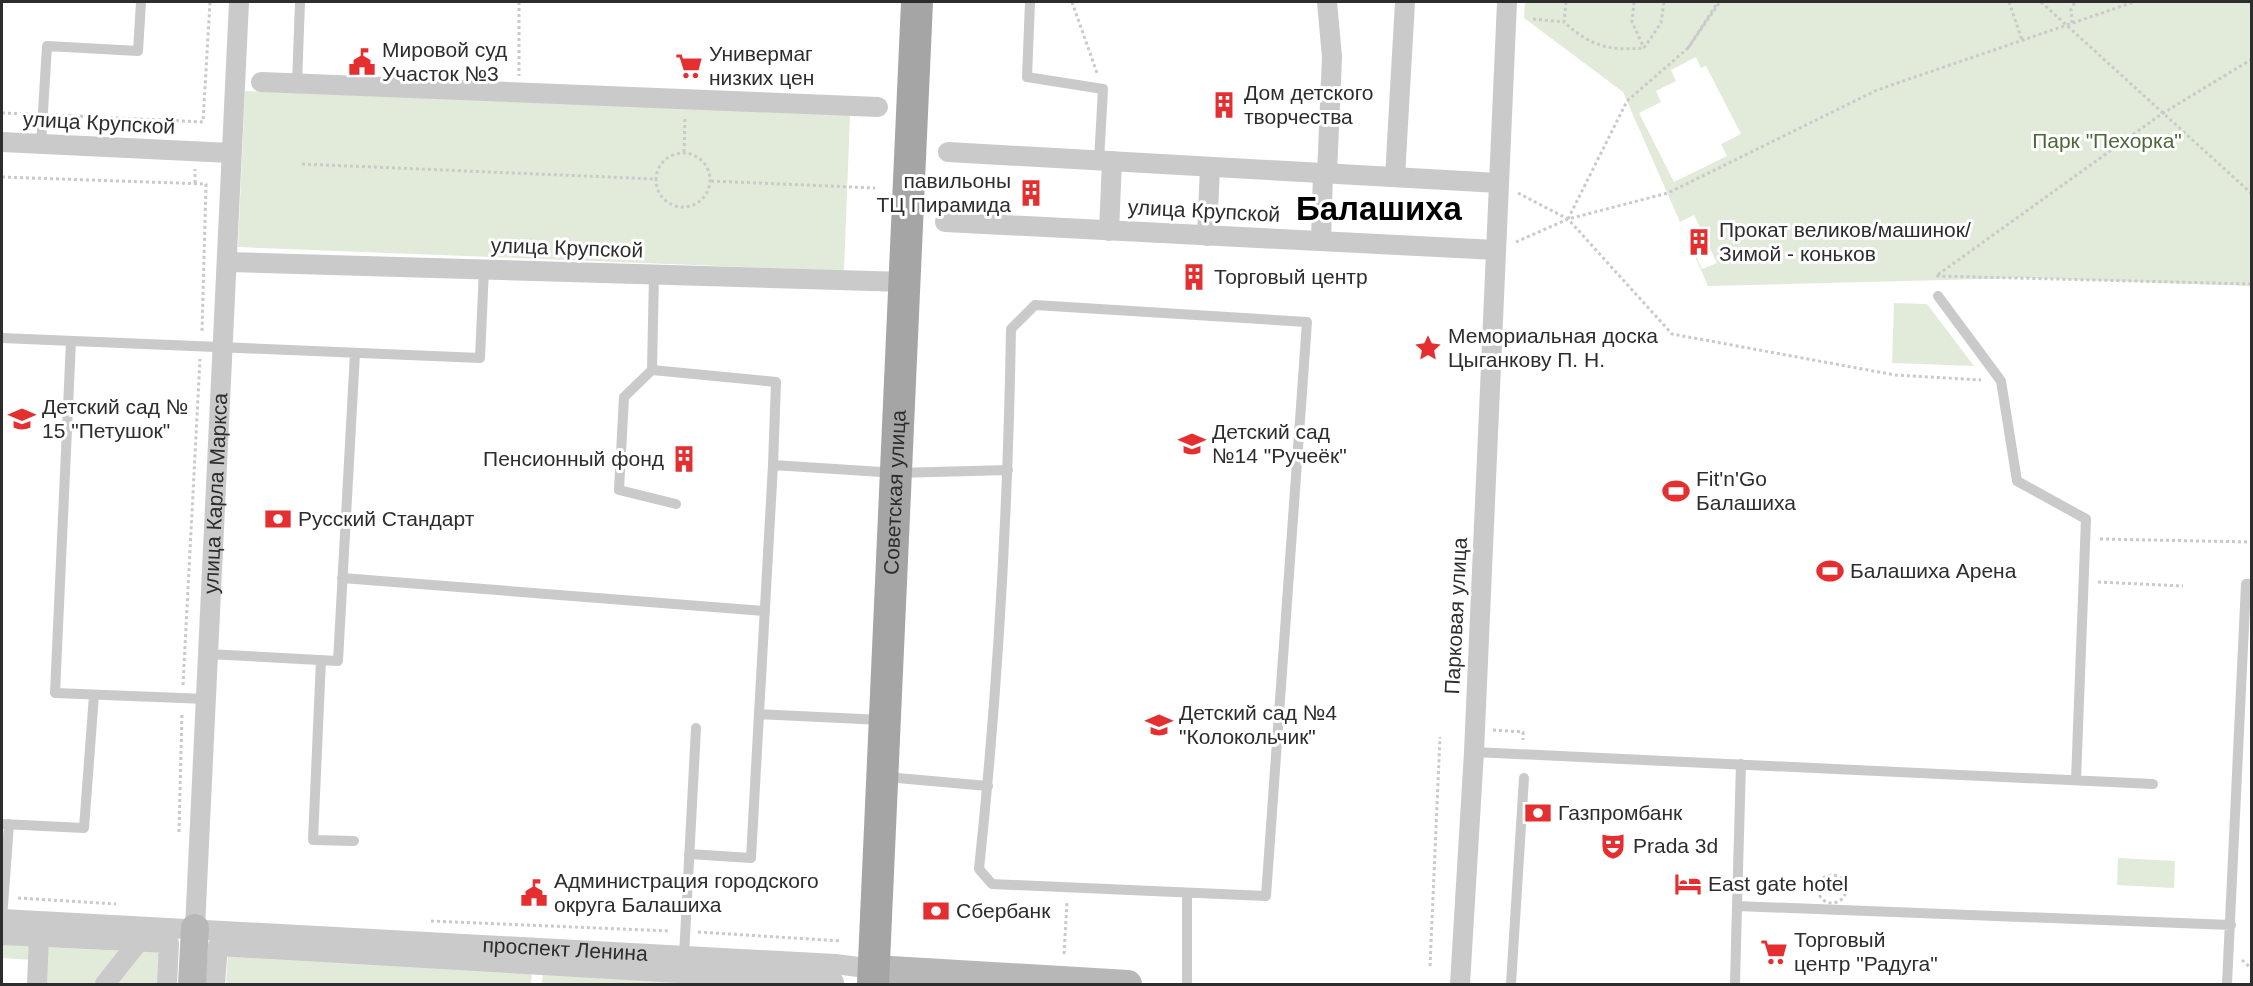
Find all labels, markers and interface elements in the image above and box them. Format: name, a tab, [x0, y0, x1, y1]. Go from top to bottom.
place label: Мировой суд Участок №3	[382, 38, 507, 85]
place label: Универмаг низких цен	[709, 42, 814, 89]
public building icon: Мировой суд Участок №3	[347, 47, 377, 77]
supermarket icon: Универмаг низких цен	[674, 51, 704, 81]
place label: Дом детского творчества	[1244, 81, 1374, 128]
building icon: Дом детского творчества	[1209, 90, 1239, 120]
street label: улица Крупской	[22, 107, 176, 138]
park label: Парк "Пехорка"	[2032, 129, 2182, 152]
place label: павильоны ТЦ Пирамида	[877, 169, 1011, 216]
building icon: павильоны ТЦ Пирамида	[1016, 178, 1046, 208]
district label: Балашиха	[1296, 190, 1463, 227]
street label: улица Крупской	[1127, 195, 1281, 226]
place label: Прокат великов/машинок/ Зимой - коньков	[1719, 218, 1971, 265]
building icon: Прокат великов/машинок/ Зимой - коньков	[1684, 227, 1714, 257]
street label: улица Крупской	[490, 233, 644, 262]
building icon: Торговый центр	[1179, 262, 1209, 292]
place label: Торговый центр	[1214, 265, 1368, 288]
place label: Мемориальная доска Цыганкову П. Н.	[1448, 324, 1658, 371]
place icon: Мемориальная доска Цыганкову П. Н.	[1413, 333, 1443, 363]
street label: улица Карла Маркса	[199, 392, 231, 594]
place label: Детский сад № 15 "Петушок"	[42, 395, 188, 442]
school or university icon: Детский сад № 15 "Петушок"	[7, 404, 37, 434]
street label: Советская улица	[879, 409, 910, 575]
place label: Детский сад №14 "Ручеёк"	[1212, 420, 1347, 467]
school or university icon: Детский сад №14 "Ручеёк"	[1177, 429, 1207, 459]
building icon: Пенсионный фонд	[669, 444, 699, 474]
place label: Пенсионный фонд	[483, 447, 664, 470]
place label: Fit'n'Go Балашиха	[1696, 467, 1796, 514]
sports icon: Fit'n'Go Балашиха	[1661, 476, 1691, 506]
bank icon: Русский Стандарт	[263, 504, 293, 534]
place label: Русский Стандарт	[298, 507, 475, 530]
street label: Парковая улица	[1440, 537, 1471, 695]
sports icon: Балашиха Арена	[1815, 556, 1845, 586]
place label: Балашиха Арена	[1850, 559, 2017, 582]
place label: Детский сад №4 "Колокольчик"	[1179, 701, 1337, 748]
school or university icon: Детский сад №4 "Колокольчик"	[1144, 710, 1174, 740]
bank icon: Газпромбанк	[1523, 798, 1553, 828]
place label: Газпромбанк	[1558, 801, 1683, 824]
theatre icon: Prada 3d	[1598, 831, 1628, 861]
place label: Prada 3d	[1633, 834, 1718, 857]
place label: Администрация городского округа Балашиха	[554, 869, 819, 916]
hotel icon: East gate hotel	[1673, 869, 1703, 899]
place label: East gate hotel	[1708, 872, 1848, 895]
public building icon: Администрация городского округа Балашиха	[519, 878, 549, 908]
bank icon: Сбербанк	[921, 896, 951, 926]
place label: Сбербанк	[956, 899, 1051, 922]
place label: Торговый центр "Радуга"	[1794, 928, 1938, 975]
street label: проспект Ленина	[482, 933, 649, 965]
supermarket icon: Торговый центр "Радуга"	[1759, 937, 1789, 967]

